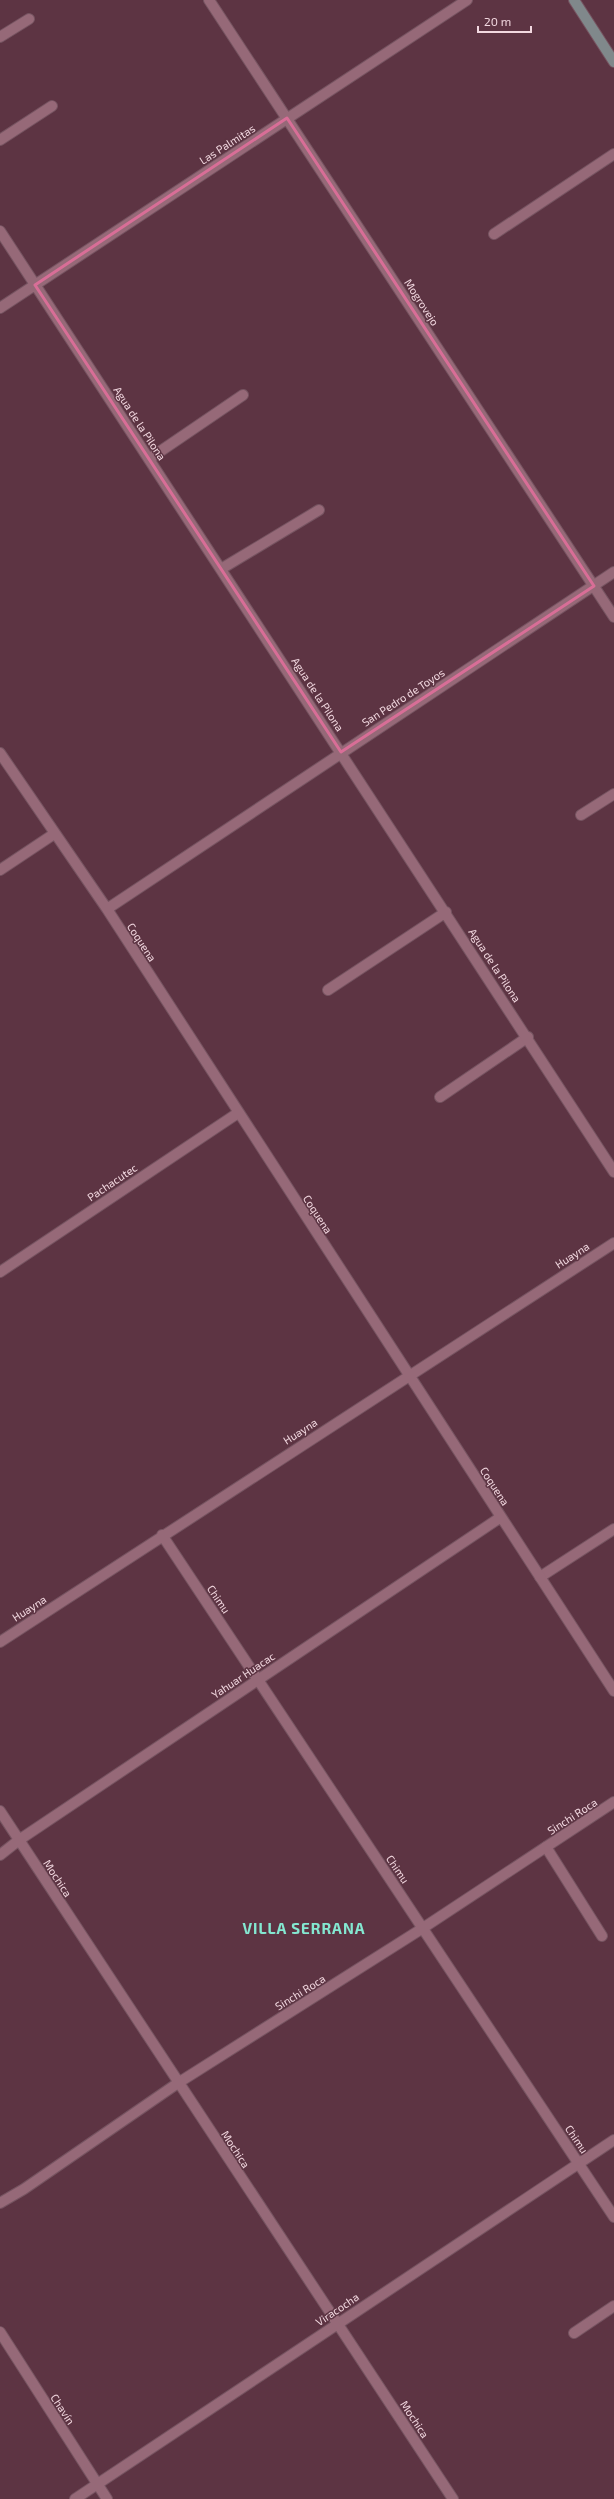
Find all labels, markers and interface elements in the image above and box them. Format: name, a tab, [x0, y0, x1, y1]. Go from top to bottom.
scale bar	[478, 8, 531, 34]
text: 20 m	[484, 14, 511, 28]
street label: Las Palmitas	[197, 121, 258, 167]
street label: Mogrovejo	[401, 276, 442, 328]
street label: Agua de la Pilona	[111, 384, 169, 462]
street label: Agua de la Pilona	[289, 655, 347, 733]
street label: San Pedro de Toyos	[359, 665, 447, 729]
street label: Coquena	[125, 920, 159, 964]
street label: Agua de la Pilona	[466, 926, 524, 1004]
street label: Pachacutec	[85, 1161, 139, 1203]
street label: Coquena	[301, 1192, 335, 1236]
street label: Huayna	[553, 1239, 591, 1271]
street label: Huayna	[281, 1415, 319, 1447]
street label: Coquena	[478, 1464, 512, 1508]
street label: Chimu	[205, 1582, 233, 1616]
street label: Huayna	[10, 1592, 48, 1624]
street label: Yahuar Huacac	[209, 1649, 277, 1701]
street label: Sinchi Roca	[545, 1795, 599, 1837]
street label: Chimu	[384, 1852, 412, 1886]
street label: Mochica	[41, 1857, 75, 1899]
district label: VILLA SERRANA	[242, 1919, 366, 1937]
street label: Sinchi Roca	[273, 1971, 327, 2013]
street label: Chimu	[563, 2122, 591, 2156]
street label: Mochica	[219, 2128, 253, 2170]
street label: Viracocha	[313, 2290, 361, 2328]
street label: Chavín	[48, 2391, 78, 2427]
street label: Mochica	[398, 2398, 432, 2440]

